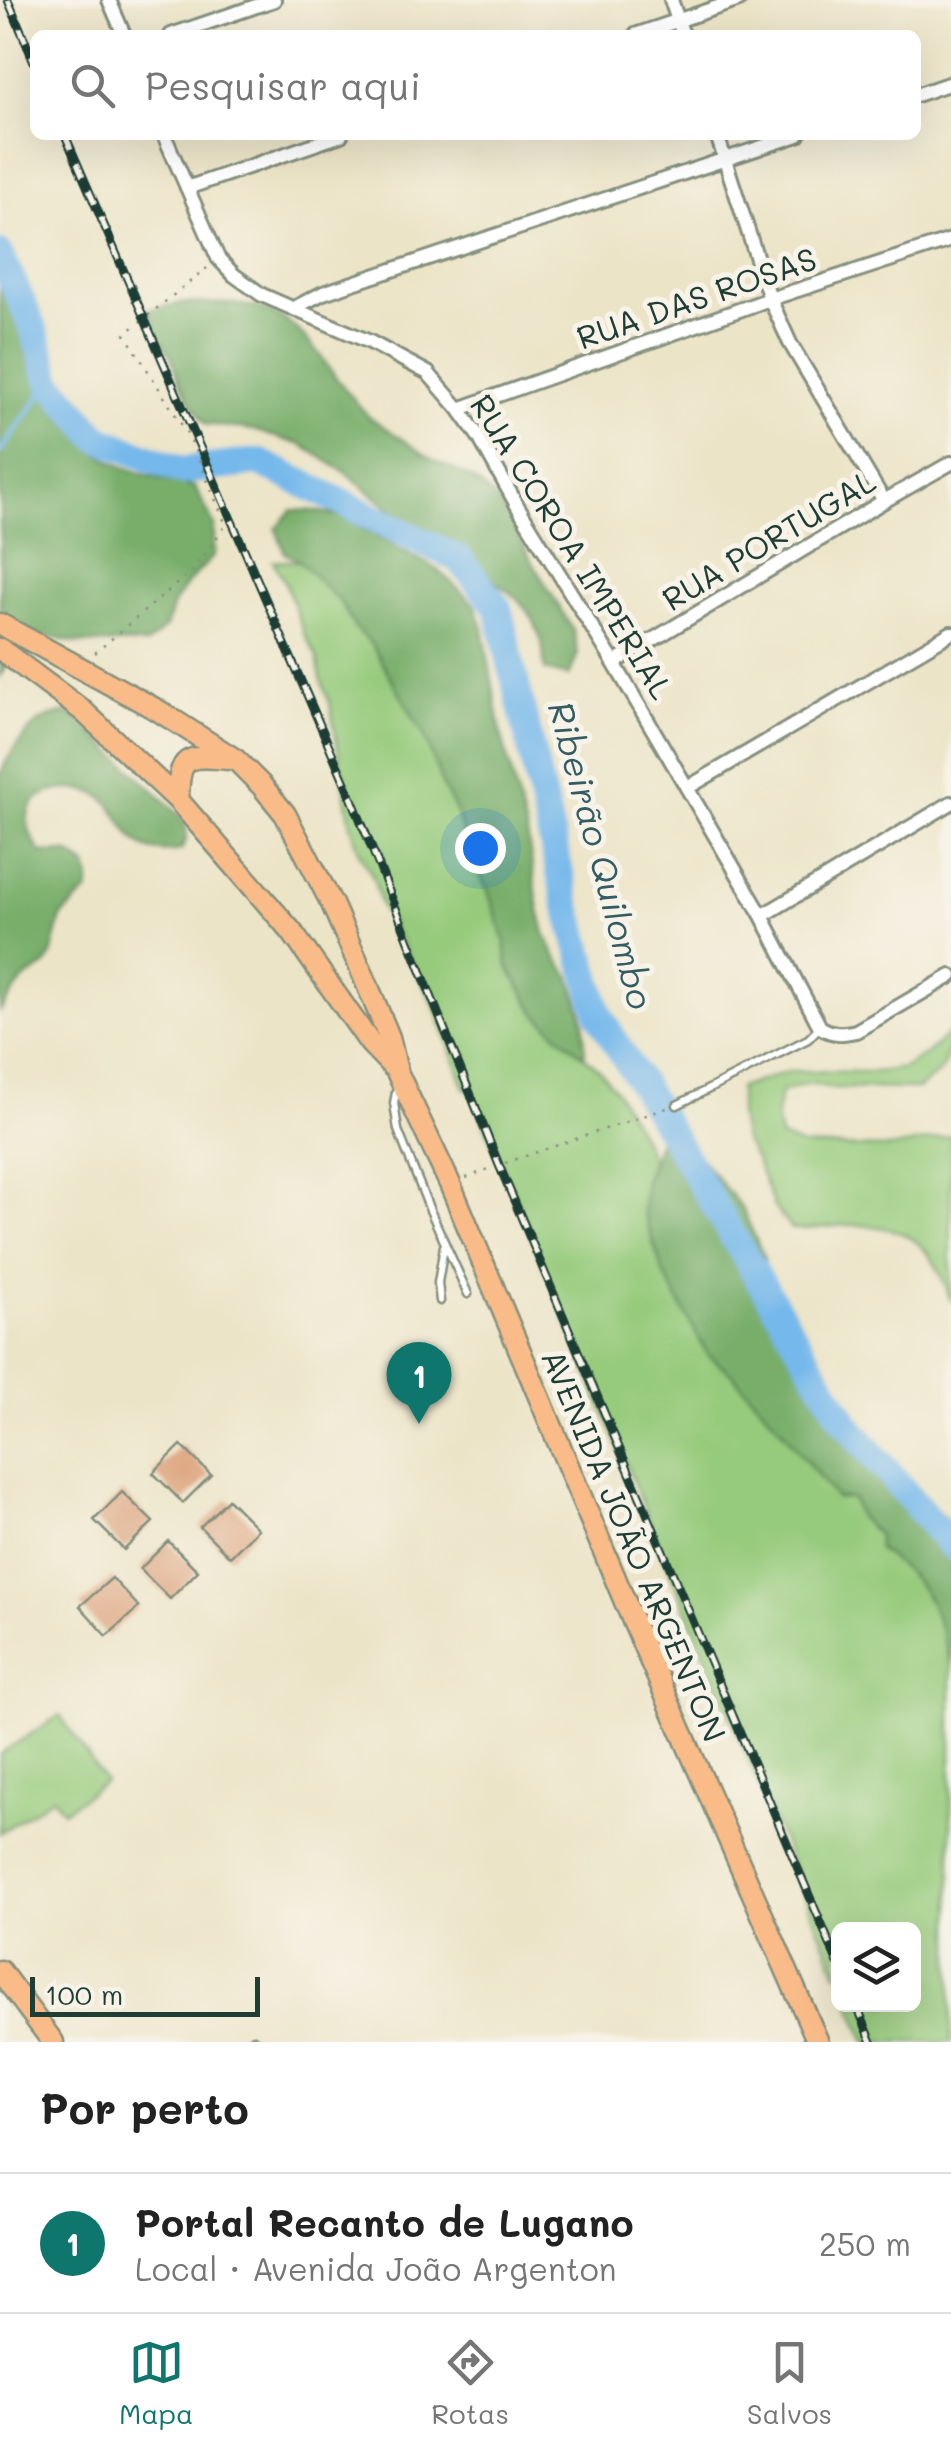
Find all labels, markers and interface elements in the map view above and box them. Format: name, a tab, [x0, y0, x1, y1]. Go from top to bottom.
search box	[30, 30, 921, 140]
icon: search	[65, 58, 120, 113]
text: Pesquisar aqui	[145, 60, 421, 110]
street label: RUA DAS ROSAS	[571, 236, 821, 358]
street label: RUA COROA IMPERIAL	[462, 386, 684, 706]
street label: RUA PORTUGAL	[654, 459, 882, 619]
water label: Ribeirão Quilombo	[539, 696, 665, 1014]
your location	[455, 823, 506, 874]
pin: 1	[386, 1342, 452, 1424]
street label: AVENIDA JOÃO ARGENTON	[533, 1342, 737, 1748]
map controls	[831, 1922, 921, 2012]
button: layers	[831, 1922, 921, 2012]
scale bar	[30, 1972, 260, 2016]
text: 100 m	[45, 1976, 123, 2012]
text: Por perto	[40, 2080, 249, 2135]
text: Portal Recanto de Lugano	[135, 2197, 633, 2247]
text: 1	[65, 2222, 80, 2264]
text: 250 m	[819, 2222, 911, 2264]
text: Local · Avenida João Argenton	[135, 2247, 616, 2289]
tab: Mapa	[119, 2335, 193, 2431]
tab: Rotas	[431, 2335, 509, 2431]
tab: Salvos	[747, 2335, 832, 2431]

